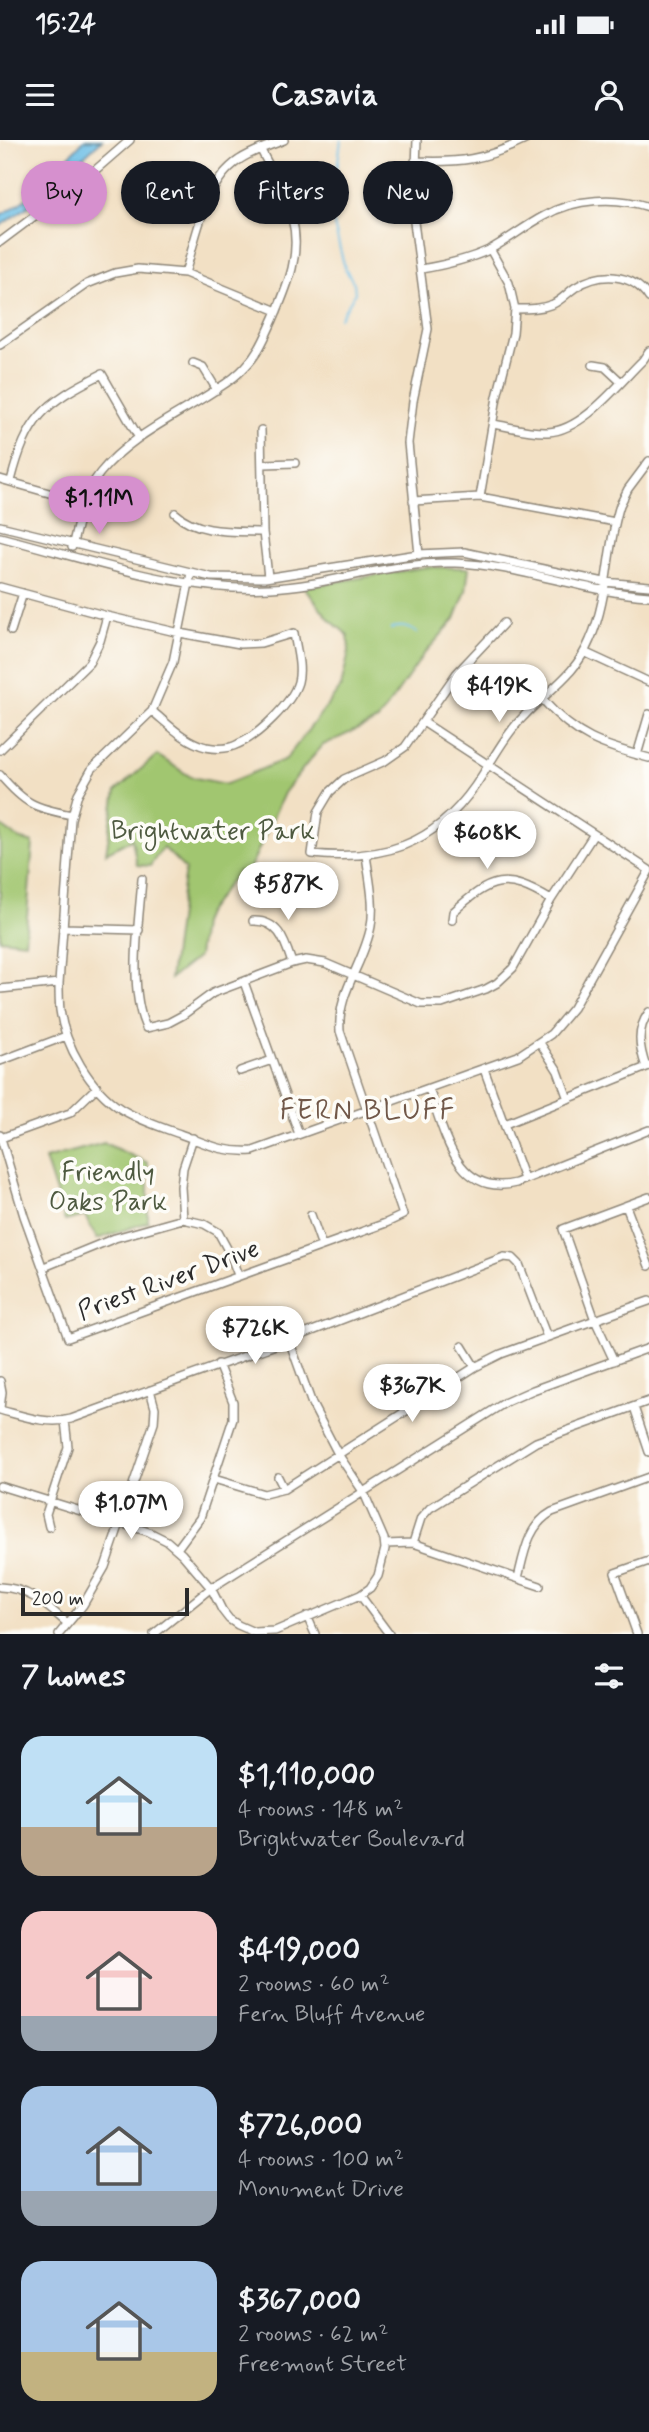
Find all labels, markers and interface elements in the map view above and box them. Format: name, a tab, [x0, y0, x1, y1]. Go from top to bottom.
text: 15:24	[35, 8, 96, 42]
text: Casavia	[271, 74, 378, 116]
icon: menu	[21, 76, 59, 114]
icon: person	[590, 76, 628, 114]
chip: Buy	[21, 161, 107, 224]
chip: Rent	[121, 161, 220, 224]
chip: Filters	[234, 161, 349, 224]
chip: New	[363, 161, 453, 224]
pin: $1.11M	[42, 476, 156, 536]
text: $1.11M	[65, 484, 133, 514]
pin: $419K	[450, 664, 548, 724]
text: $419K	[466, 672, 532, 702]
pin: $608K	[438, 812, 536, 871]
park label: Brightwater Park	[111, 815, 315, 851]
text: $608K	[453, 819, 521, 849]
pin: $587K	[239, 862, 337, 922]
text: $587K	[254, 870, 323, 900]
district label: FERN BLUFF	[280, 1093, 456, 1130]
park label: Friendly Oaks Park	[49, 1156, 167, 1220]
street label: Priest River Drive	[73, 1232, 264, 1329]
pin: $726K	[206, 1306, 304, 1366]
text: $726K	[222, 1314, 288, 1344]
pin: $367K	[363, 1364, 461, 1424]
text: $367K	[379, 1372, 445, 1402]
pin: $1.07M	[74, 1482, 188, 1541]
text: $1.07M	[94, 1489, 168, 1519]
scale bar	[21, 1585, 189, 1617]
text: 200 m	[32, 1587, 84, 1612]
text: 7 homes	[21, 1657, 126, 1696]
icon: filters	[590, 1657, 628, 1695]
text: $1,110,000	[238, 1756, 375, 1795]
icon: home	[77, 1764, 161, 1848]
text: 4 rooms · 148 m²	[238, 1795, 403, 1825]
text: Brightwater Boulevard	[238, 1825, 465, 1855]
text: $419,000	[238, 1931, 360, 1970]
icon: home	[77, 1939, 161, 2023]
text: 2 rooms · 60 m²	[238, 1970, 390, 2000]
text: Fern Bluff Avenue	[238, 2000, 425, 2030]
text: $726,000	[238, 2106, 362, 2145]
icon: home	[77, 2114, 161, 2198]
text: 4 rooms · 100 m²	[238, 2145, 404, 2175]
text: Monument Drive	[238, 2175, 404, 2205]
text: $367,000	[238, 2281, 361, 2320]
icon: home	[77, 2289, 161, 2373]
text: 2 rooms · 62 m²	[238, 2320, 389, 2350]
text: Freemont Street	[238, 2350, 407, 2380]

